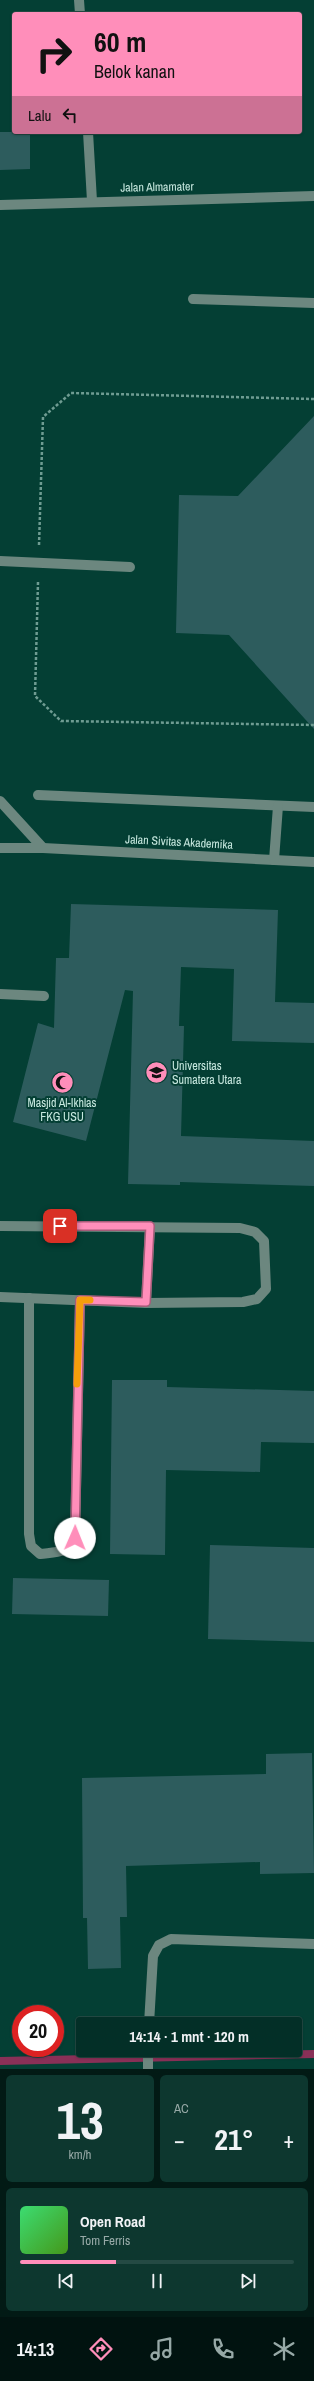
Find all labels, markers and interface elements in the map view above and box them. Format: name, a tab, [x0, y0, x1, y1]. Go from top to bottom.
text: 60 m	[94, 23, 146, 61]
icon: right	[28, 28, 80, 80]
text: Belok kanan	[94, 59, 175, 84]
icon: left	[59, 104, 81, 126]
text: Lalu	[28, 105, 51, 126]
street label: Jalan Almamater	[120, 178, 194, 196]
street label: Jalan Sivitas Akademika	[125, 831, 234, 853]
place label: Universitas Sumatera Utara	[172, 1058, 242, 1088]
school or university icon: Universitas Sumatera Utara	[144, 1060, 170, 1086]
mosque icon: Masjid Al-Ikhlas FKG USU	[49, 1069, 75, 1095]
place label: Masjid Al-Ikhlas FKG USU	[28, 1095, 97, 1125]
pin	[43, 1209, 77, 1243]
icon: arrive	[49, 1215, 71, 1237]
position arrow	[54, 1517, 96, 1559]
speed limit sign: 20	[12, 2005, 64, 2057]
text: 14:14 · 1 mnt · 120 m	[129, 2026, 249, 2047]
text: 13	[56, 2085, 104, 2155]
text: AC	[174, 2100, 189, 2117]
text: 21°	[214, 2119, 254, 2159]
text: −	[174, 2125, 185, 2155]
text: +	[283, 2125, 294, 2155]
text: km/h	[68, 2146, 92, 2163]
text: Open Road	[80, 2211, 146, 2232]
text: Tom Ferris	[80, 2232, 130, 2249]
icon: previous	[55, 2270, 77, 2292]
icon: pause	[146, 2270, 168, 2292]
icon: next	[237, 2270, 259, 2292]
icon: directions	[87, 2335, 115, 2363]
icon: music	[148, 2335, 176, 2363]
icon: phone	[209, 2335, 237, 2363]
icon: climate	[270, 2335, 298, 2363]
text: 14:13	[16, 2337, 54, 2362]

